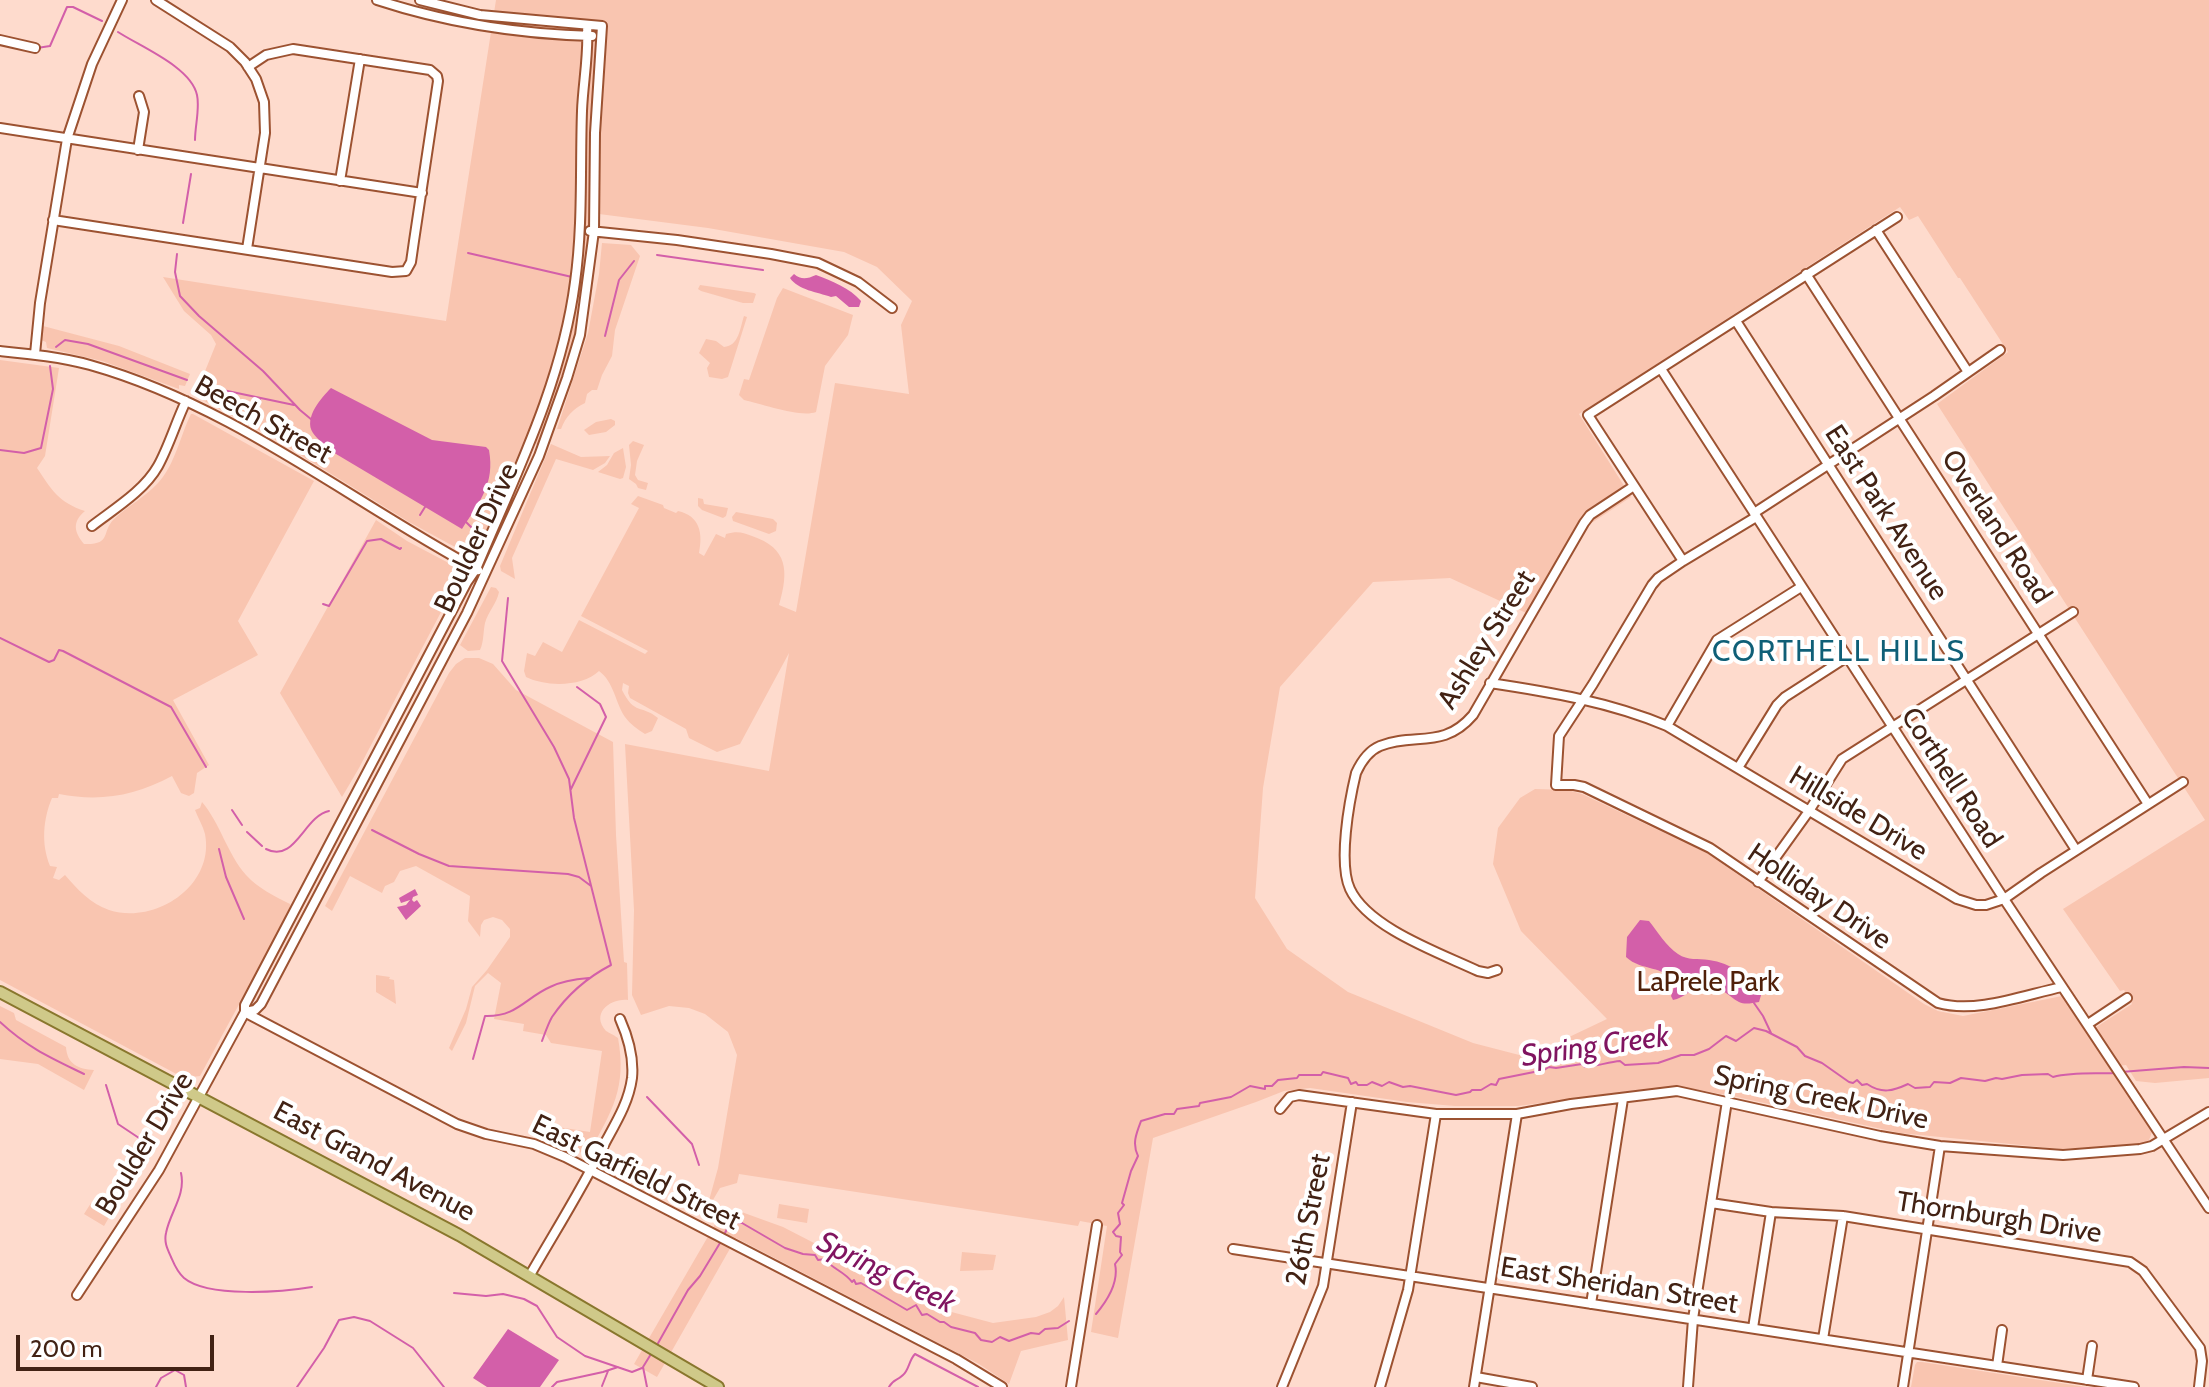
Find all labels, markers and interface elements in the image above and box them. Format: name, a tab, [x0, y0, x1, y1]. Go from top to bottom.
street label: Beech Street	[189, 369, 337, 471]
street label: East Park Avenue	[1817, 419, 1955, 607]
street label: Overland Road	[1934, 444, 2058, 610]
street label: Boulder Drive	[428, 458, 526, 618]
street label: Ashley Street	[1431, 564, 1543, 716]
district label: CORTHELL HILLS	[1712, 634, 1966, 670]
street label: Corthell Road	[1893, 702, 2009, 854]
street label: Hillside Drive	[1783, 760, 1933, 868]
street label: Holliday Drive	[1741, 837, 1897, 957]
park label: LaPrele Park	[1636, 966, 1780, 1000]
water label: Spring Creek	[1519, 1019, 1671, 1075]
street label: Spring Creek Drive	[1711, 1059, 1931, 1137]
street label: Boulder Drive	[89, 1066, 201, 1222]
street label: East Grand Avenue	[268, 1095, 480, 1229]
street label: East Garfield Street	[527, 1108, 745, 1238]
street label: 26th Street	[1280, 1151, 1338, 1289]
street label: Thornburgh Drive	[1894, 1185, 2104, 1251]
water label: Spring Creek	[811, 1224, 961, 1322]
street label: East Sheridan Street	[1498, 1251, 1740, 1321]
scale bar	[20, 1319, 218, 1369]
text: 200 m	[30, 1334, 103, 1363]

